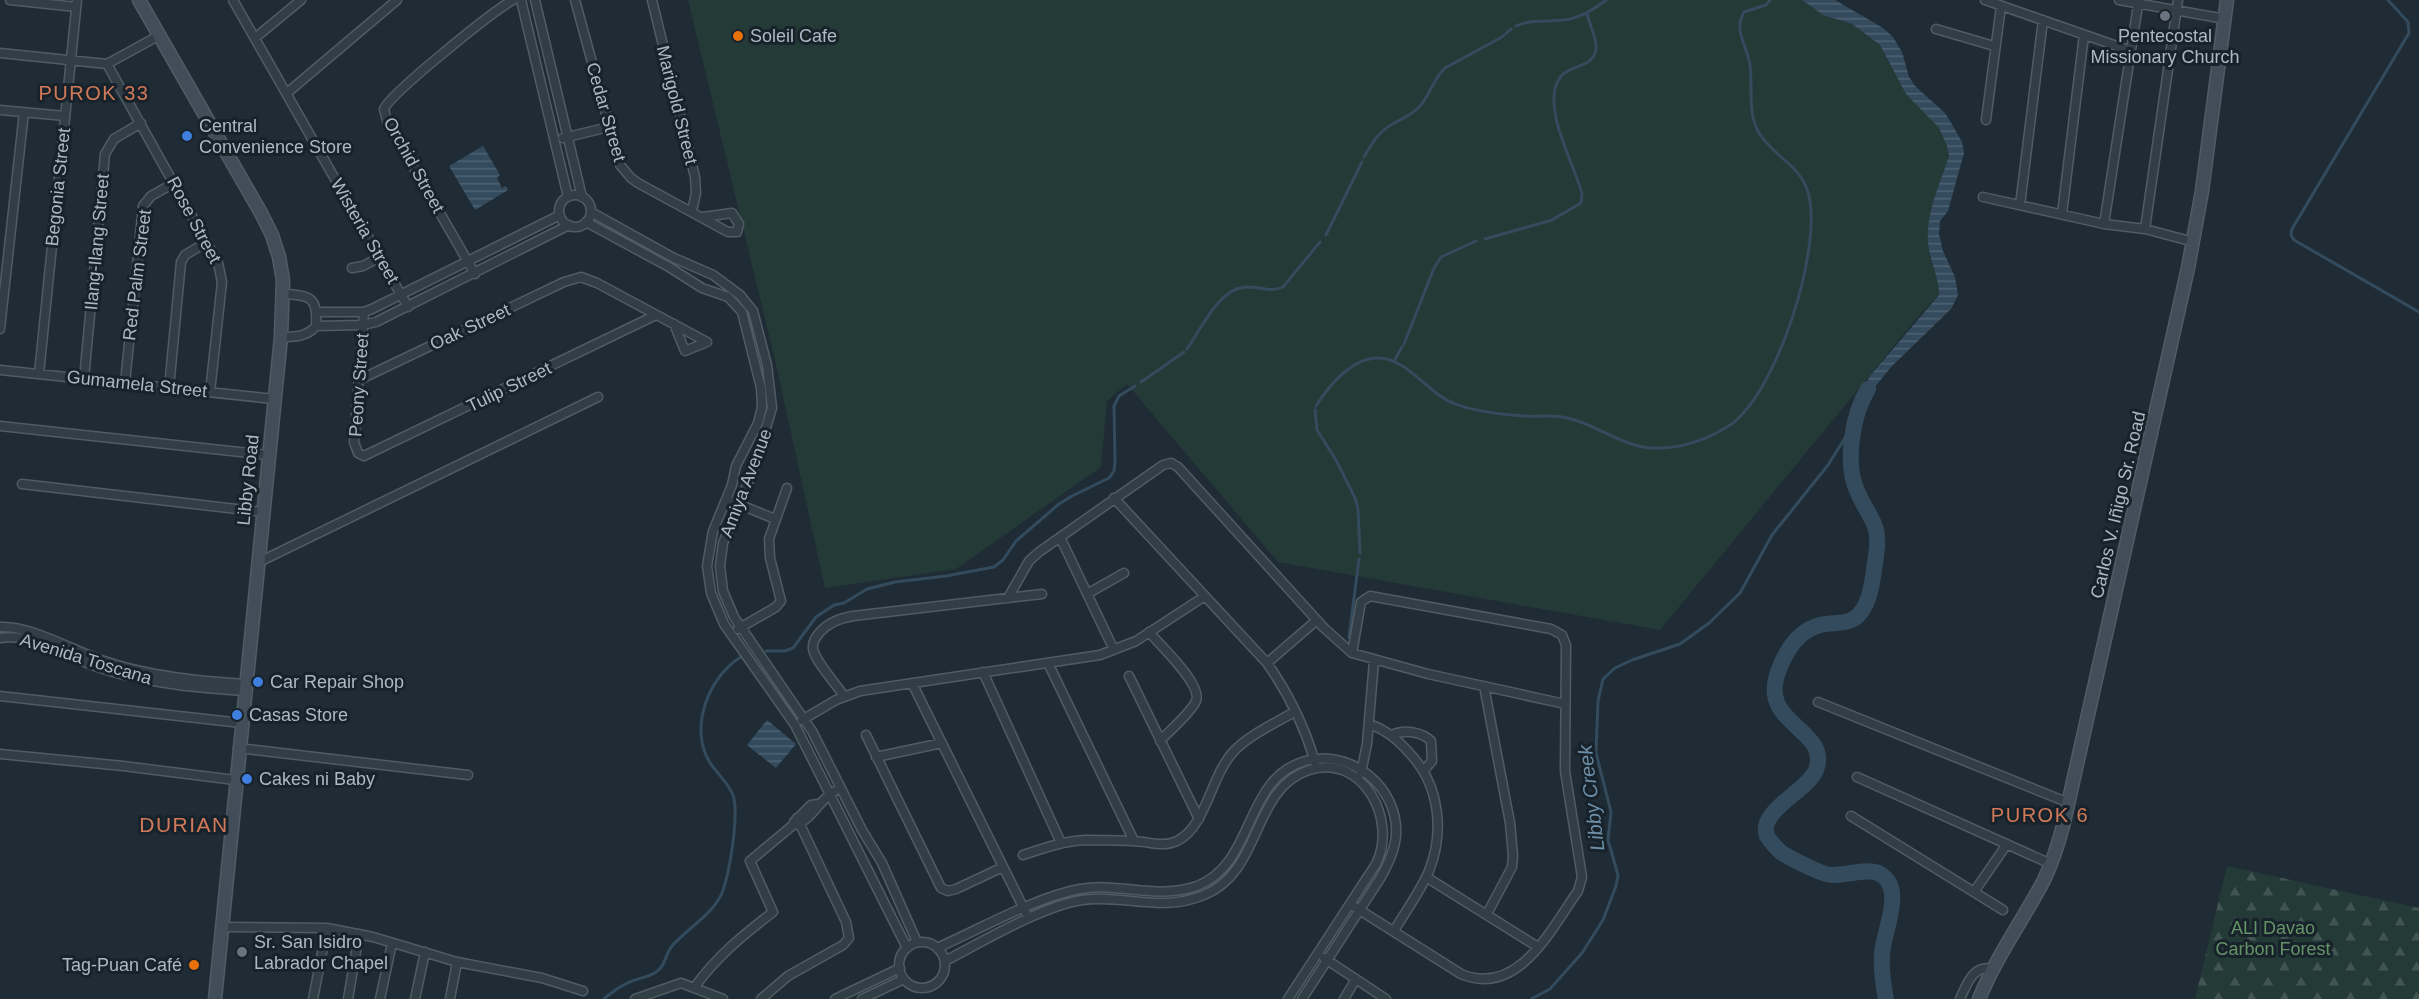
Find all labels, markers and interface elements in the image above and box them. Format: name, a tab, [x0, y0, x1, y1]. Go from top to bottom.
marker: Pentecostal Missionary Church	[2158, 9, 2172, 23]
place label: Soleil Cafe	[750, 26, 837, 46]
place label: Pentecostal Missionary Church	[2090, 26, 2240, 67]
marker: Soleil Cafe	[731, 29, 745, 43]
street label: Marigold Street	[653, 43, 701, 167]
street label: Cedar Street	[582, 60, 630, 164]
district label: PUROK 33	[39, 82, 149, 104]
street label: Orchid Street	[380, 114, 448, 216]
place label: Central Convenience Store	[199, 116, 352, 157]
street label: Begonia Street	[42, 127, 74, 247]
marker: Central Convenience Store	[180, 129, 194, 143]
street label: Ilang-Ilang Street	[81, 173, 113, 311]
street label: Rose Street	[163, 173, 225, 267]
street label: Wisteria Street	[327, 175, 403, 287]
street label: Red Palm Street	[119, 208, 155, 342]
street label: Oak Street	[427, 300, 513, 354]
street label: Peony Street	[345, 332, 373, 438]
street label: Tulip Street	[464, 358, 554, 416]
street label: Gumamela Street	[66, 367, 208, 401]
street label: Carlos V. Iñigo Sr. Road	[2087, 409, 2149, 601]
street label: Amiya Avenue	[716, 426, 776, 540]
street label: Libby Road	[233, 434, 263, 526]
street label: Avenida Toscana	[18, 629, 155, 689]
place label: Car Repair Shop	[270, 672, 404, 692]
marker: Car Repair Shop	[251, 675, 265, 689]
place label: Casas Store	[249, 705, 348, 725]
marker: Casas Store	[230, 708, 244, 722]
water label: Libby Creek	[1573, 743, 1608, 852]
place label: Cakes ni Baby	[259, 769, 375, 789]
marker: Cakes ni Baby	[240, 772, 254, 786]
district label: PUROK 6	[1991, 804, 2089, 826]
district label: DURIAN	[139, 813, 229, 836]
park label: ALI Davao Carbon Forest	[2215, 918, 2331, 959]
place label: Sr. San Isidro Labrador Chapel	[254, 932, 388, 973]
marker: Sr. San Isidro Labrador Chapel	[235, 945, 249, 959]
place label: Tag-Puan Café	[62, 955, 182, 975]
marker: Tag-Puan Café	[187, 958, 201, 972]

